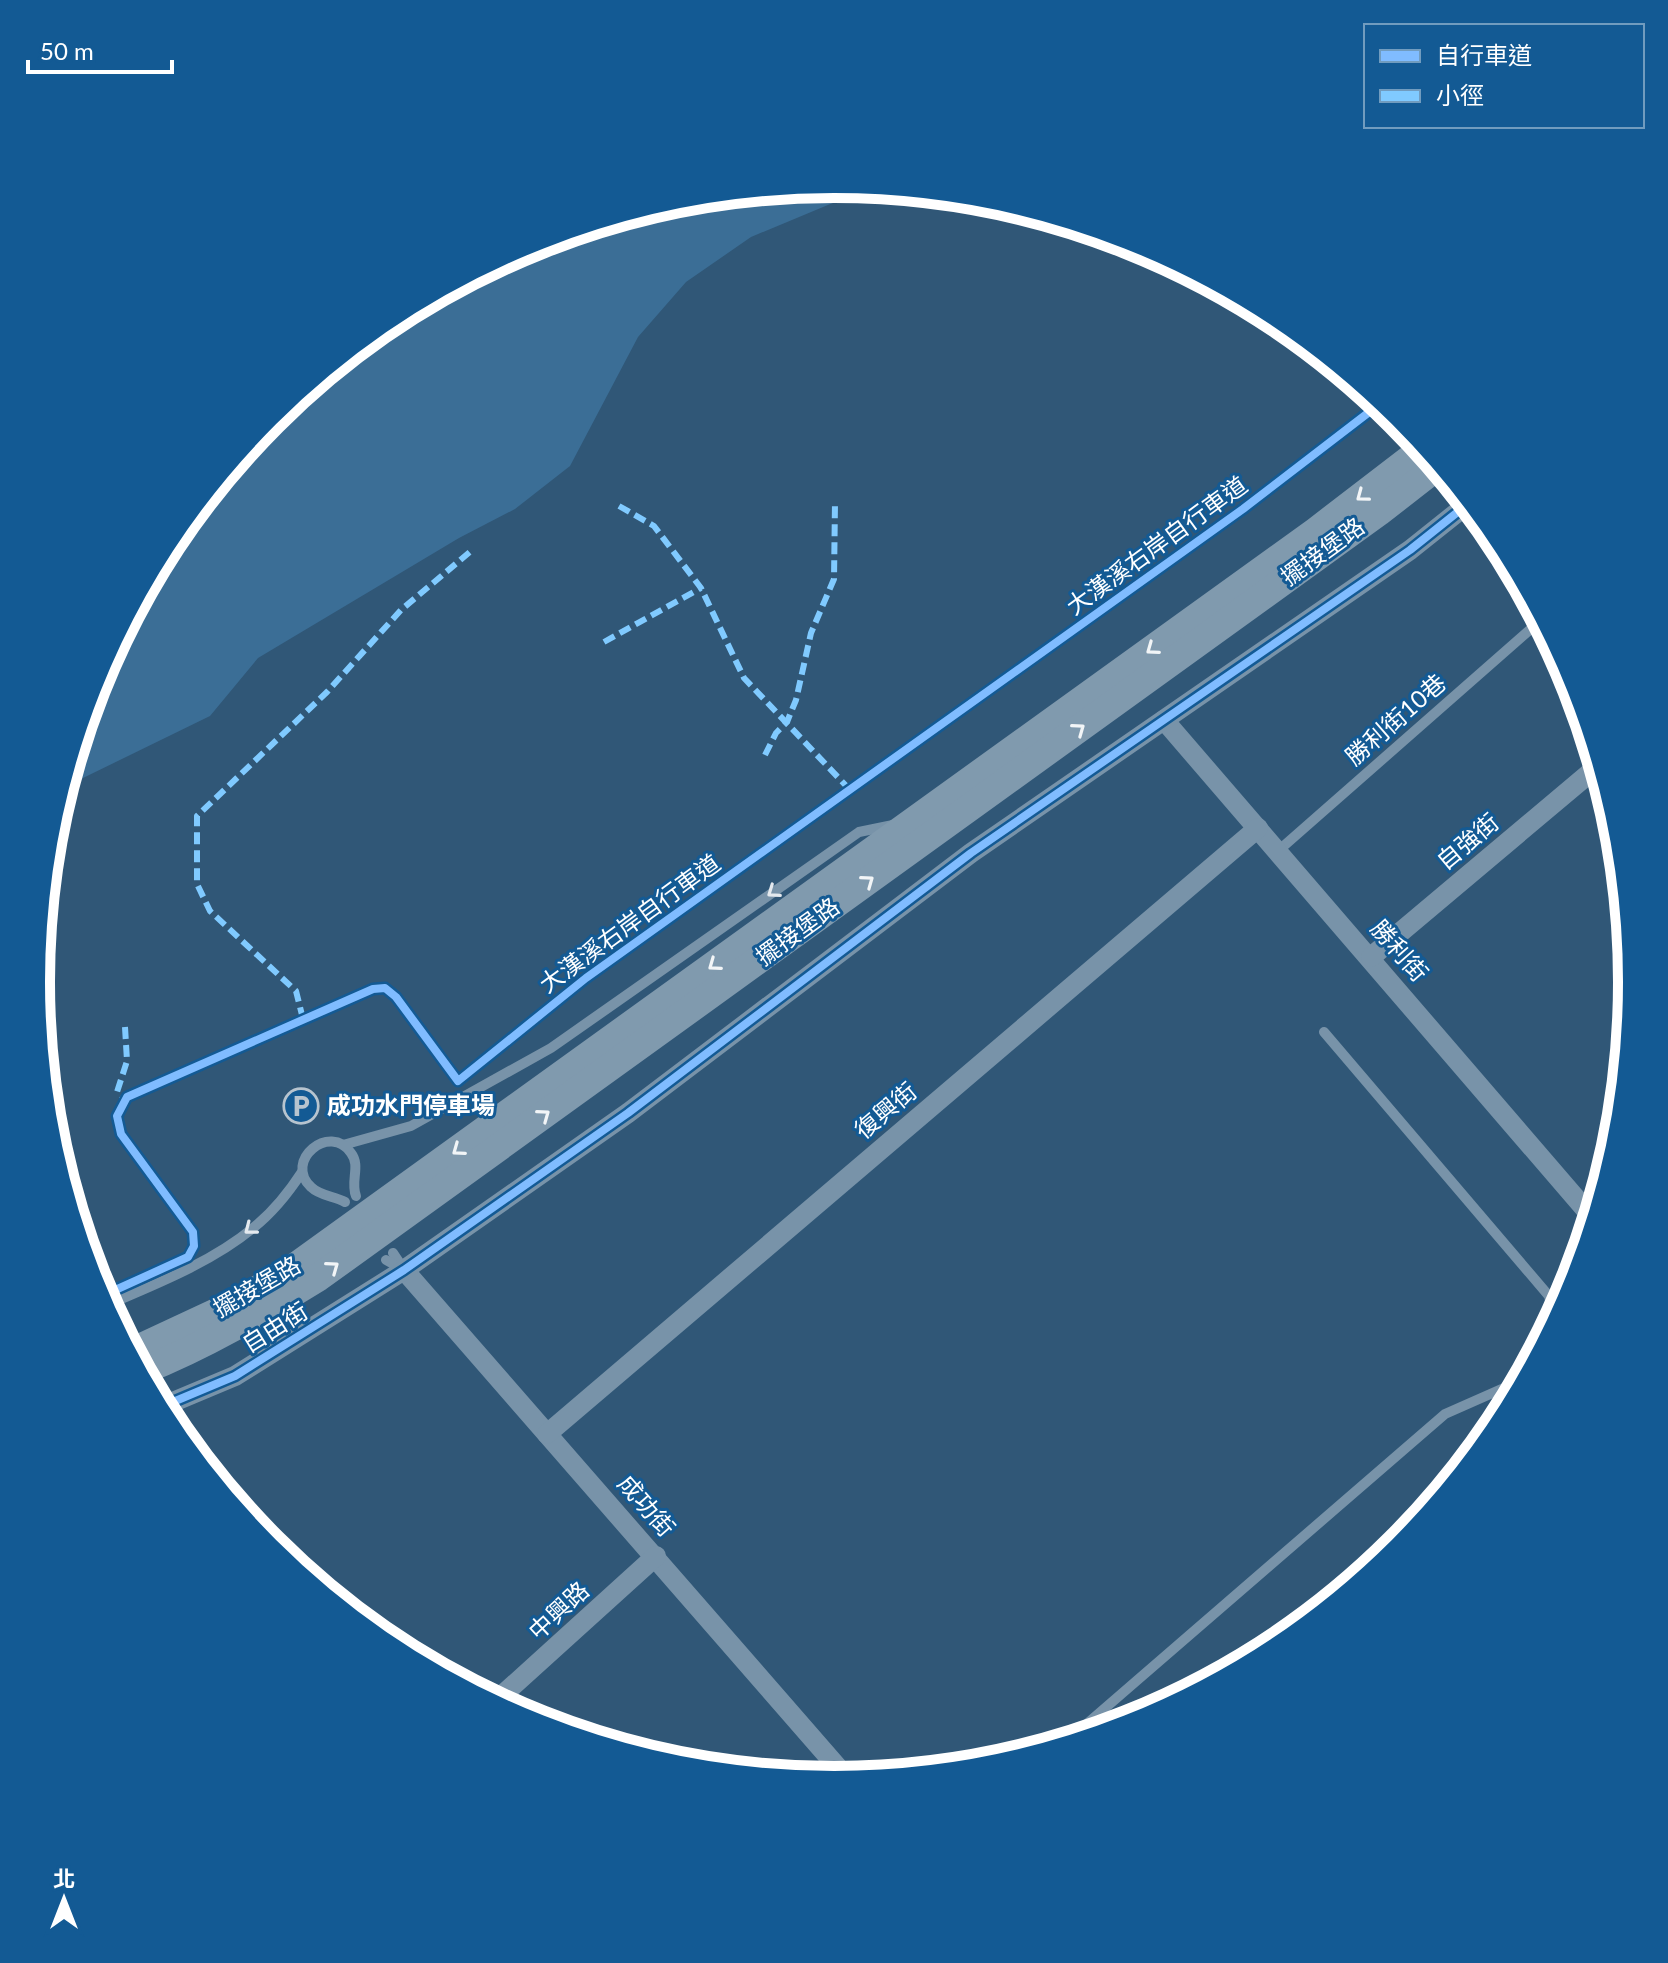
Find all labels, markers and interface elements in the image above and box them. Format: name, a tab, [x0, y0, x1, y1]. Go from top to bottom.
scale bar	[28, 24, 172, 74]
legend	[1364, 24, 1644, 128]
text: 50 m	[40, 36, 94, 65]
text: 自行車道	[1436, 40, 1532, 69]
text: 小徑	[1436, 80, 1484, 109]
street label: 大漢溪右岸自行車道	[1060, 470, 1252, 620]
one-way arrow	[1356, 486, 1371, 500]
street label: 擺接堡路	[1275, 511, 1369, 591]
one-way arrow	[1146, 639, 1161, 654]
street label: 勝利街10巷	[1339, 667, 1451, 770]
one-way arrow	[1070, 724, 1084, 739]
street label: 自強街	[1430, 807, 1504, 875]
street label: 大漢溪右岸自行車道	[533, 848, 725, 998]
one-way arrow	[859, 876, 874, 891]
one-way arrow	[768, 882, 782, 897]
street label: 擺接堡路	[750, 891, 844, 971]
street label: 勝利街	[1366, 913, 1435, 987]
one-way arrow	[708, 955, 723, 970]
street label: 復興街	[848, 1076, 922, 1144]
parking icon: 成功水門停車場	[282, 1087, 320, 1125]
place label: 成功水門停車場	[327, 1090, 495, 1119]
one-way arrow	[535, 1110, 549, 1125]
one-way arrow	[452, 1140, 466, 1155]
one-way arrow	[244, 1220, 259, 1234]
street label: 擺接堡路	[207, 1249, 305, 1322]
one-way arrow	[324, 1262, 338, 1277]
street label: 自由街	[236, 1295, 312, 1358]
street label: 成功街	[613, 1468, 682, 1542]
street label: 中興路	[522, 1575, 594, 1645]
north arrow	[24, 1859, 104, 1939]
text: 北	[53, 1865, 75, 1892]

